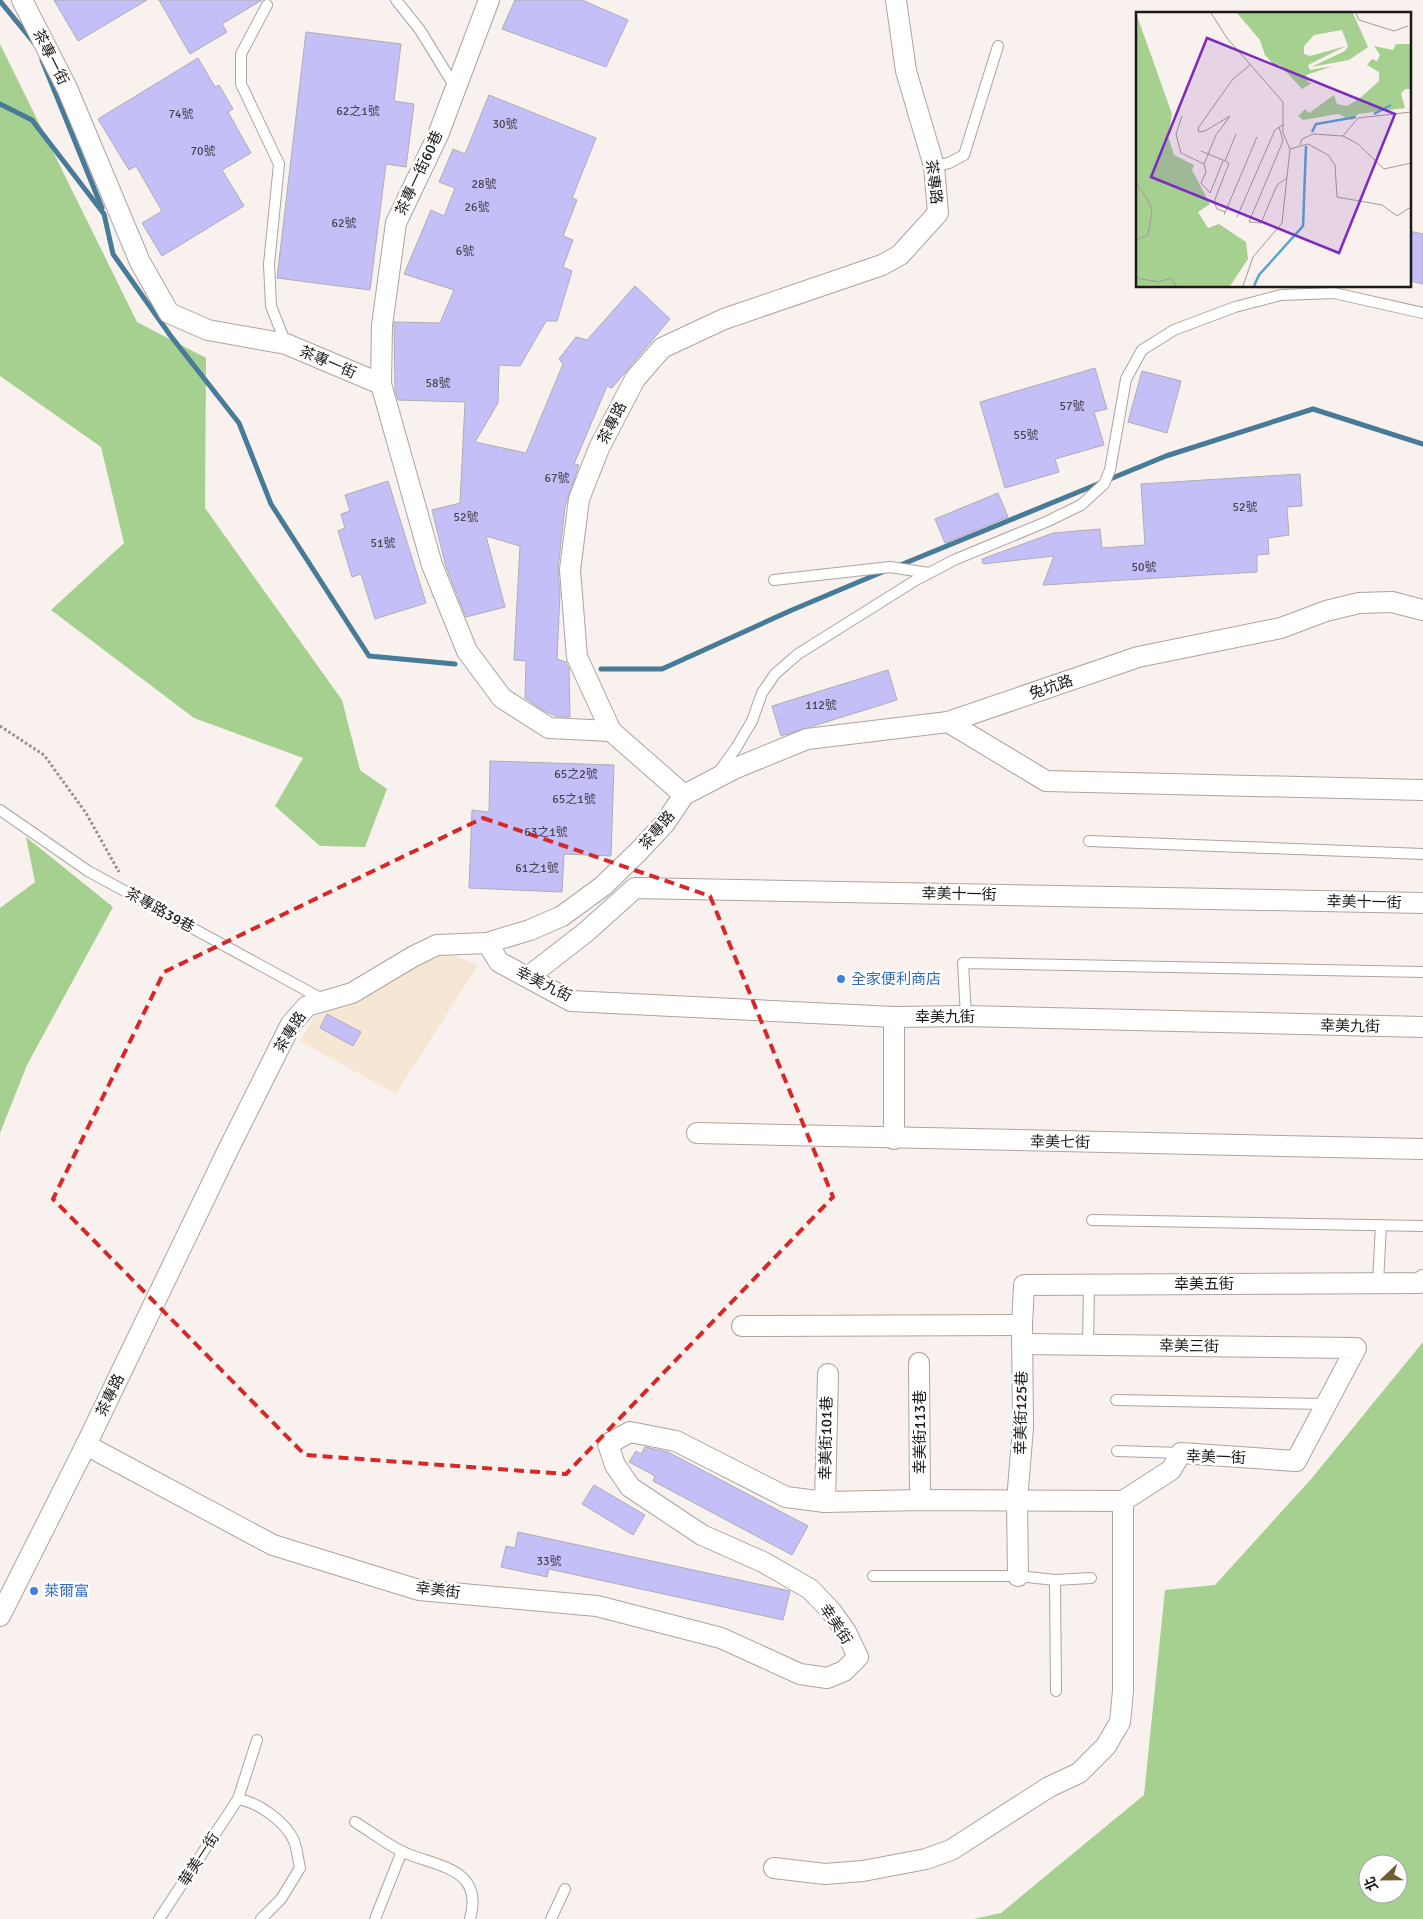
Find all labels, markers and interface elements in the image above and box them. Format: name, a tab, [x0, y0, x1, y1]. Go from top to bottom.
inset map	[1136, 12, 1410, 288]
street label: 茶專一街	[29, 26, 73, 88]
house number: 62之1號	[336, 104, 380, 119]
house number: 74號	[169, 107, 193, 122]
house number: 30號	[493, 117, 517, 132]
street label: 茶專一街60巷	[392, 128, 446, 218]
house number: 70號	[191, 144, 215, 159]
street label: 茶專路	[922, 159, 946, 205]
house number: 28號	[472, 177, 496, 192]
house number: 26號	[465, 200, 489, 215]
house number: 62號	[332, 216, 356, 231]
house number: 6號	[456, 244, 474, 259]
street label: 茶專一街	[297, 342, 359, 382]
house number: 58號	[426, 376, 450, 391]
street label: 茶專路	[594, 399, 630, 447]
house number: 57號	[1060, 399, 1084, 414]
house number: 55號	[1014, 428, 1038, 443]
house number: 67號	[545, 471, 569, 486]
house number: 52號	[1233, 500, 1257, 515]
house number: 52號	[454, 510, 478, 525]
house number: 51號	[371, 536, 395, 551]
house number: 50號	[1132, 560, 1156, 575]
street label: 兔坑路	[1027, 671, 1075, 703]
house number: 112號	[805, 698, 837, 713]
house number: 65之2號	[554, 767, 598, 782]
house number: 65之1號	[552, 792, 596, 807]
street label: 茶專路	[636, 807, 678, 853]
house number: 63之1號	[524, 825, 568, 840]
house number: 61之1號	[515, 861, 559, 876]
street label: 茶專路39巷	[122, 884, 198, 936]
street label: 幸美十一街	[921, 884, 997, 904]
street label: 幸美十一街	[1326, 892, 1402, 912]
street label: 幸美九街	[513, 963, 575, 1005]
place label: 全家便利商店	[851, 970, 941, 988]
marker: 全家便利商店	[835, 973, 847, 985]
street label: 茶專路	[270, 1008, 310, 1056]
street label: 幸美九街	[915, 1008, 975, 1026]
street label: 幸美九街	[1320, 1016, 1380, 1036]
street label: 幸美七街	[1030, 1132, 1090, 1152]
street label: 幸美五街	[1174, 1275, 1234, 1293]
street label: 幸美三街	[1159, 1336, 1219, 1356]
street label: 茶專路	[92, 1371, 128, 1419]
street label: 幸美街125巷	[1011, 1371, 1031, 1455]
street label: 幸美街113巷	[911, 1390, 929, 1474]
street label: 幸美街101巷	[816, 1396, 836, 1480]
street label: 幸美一街	[1186, 1447, 1246, 1467]
house number: 33號	[537, 1554, 561, 1569]
street label: 幸美街	[415, 1578, 461, 1602]
place label: 萊爾富	[44, 1582, 89, 1600]
marker: 萊爾富	[28, 1585, 40, 1597]
street label: 幸美街	[816, 1600, 856, 1648]
street label: 華美一街	[175, 1829, 223, 1889]
north arrow	[1358, 1854, 1408, 1904]
text: 北	[1361, 1874, 1382, 1893]

